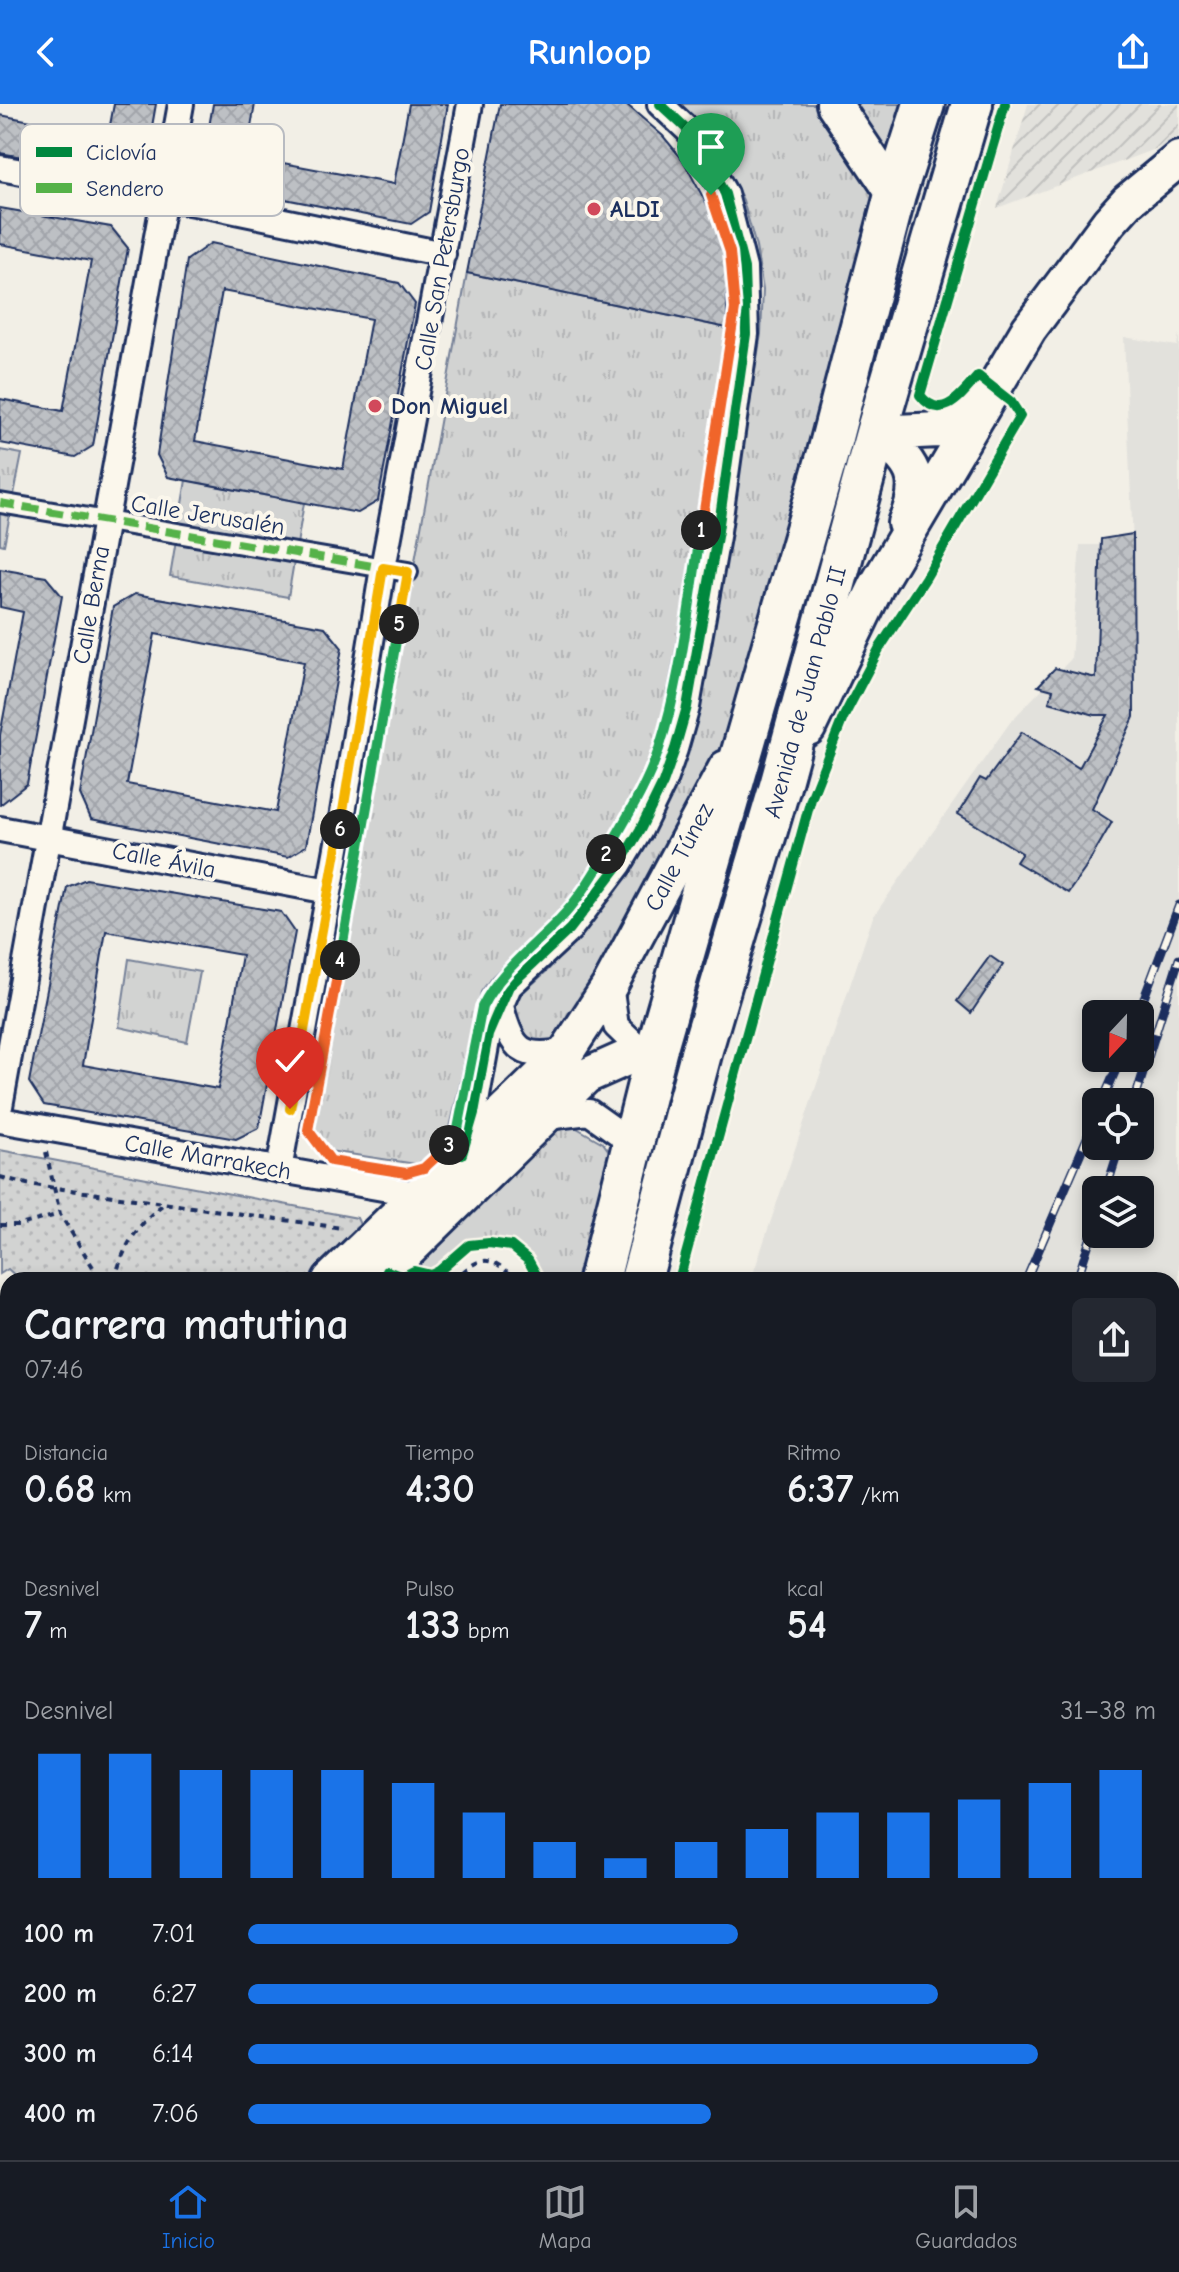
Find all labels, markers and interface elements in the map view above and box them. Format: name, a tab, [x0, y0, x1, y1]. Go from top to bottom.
icon: back	[24, 30, 68, 74]
icon: share	[1111, 30, 1155, 74]
text: Runloop	[528, 32, 651, 73]
pin	[677, 113, 745, 195]
legend	[20, 124, 284, 216]
icon: arrive	[689, 125, 733, 169]
text: Ciclovía	[86, 140, 157, 166]
street label: Calle San Petersburgo	[409, 145, 475, 373]
text: Sendero	[86, 176, 164, 202]
place label: ALDI	[610, 195, 660, 223]
marker: ALDI	[585, 200, 603, 218]
place label: Don Miguel	[391, 392, 508, 420]
marker: Don Miguel	[366, 397, 384, 415]
street label: Calle Jerusalén	[129, 489, 287, 541]
pin: 1	[681, 510, 721, 550]
text: 1	[697, 517, 705, 543]
street label: Calle Berna	[67, 544, 115, 666]
street label: Avenida de Juan Pablo II	[758, 563, 852, 821]
pin: 5	[379, 604, 419, 644]
text: 5	[393, 611, 405, 637]
street label: Calle Túnez	[639, 798, 719, 916]
pin: 6	[320, 809, 360, 849]
text: 6	[334, 816, 346, 842]
pin: 2	[586, 834, 626, 874]
street label: Calle Ávila	[110, 836, 218, 884]
text: 2	[601, 841, 611, 867]
pin: 4	[320, 940, 360, 980]
text: 4	[335, 947, 345, 973]
north arrow	[1082, 1000, 1154, 1072]
map controls	[1082, 1000, 1154, 1248]
pin	[256, 1027, 324, 1109]
icon: check	[268, 1039, 312, 1083]
button: locate	[1082, 1088, 1154, 1160]
pin: 3	[429, 1125, 469, 1165]
street label: Calle Marrakech	[122, 1129, 294, 1185]
text: 3	[444, 1132, 454, 1158]
button: layers	[1082, 1176, 1154, 1248]
button: share	[1072, 1298, 1156, 1382]
text: Carrera matutina	[24, 1299, 349, 1350]
text: 07:46	[24, 1355, 84, 1385]
text: Distancia	[24, 1440, 108, 1466]
text: Tiempo	[405, 1440, 474, 1466]
text: Ritmo	[787, 1440, 841, 1466]
text: 0.68	[24, 1466, 96, 1512]
text: 4:30	[405, 1466, 475, 1512]
text: 6:37	[787, 1466, 854, 1512]
text: km	[96, 1482, 132, 1508]
text: /km	[854, 1482, 899, 1508]
text: Desnivel	[24, 1576, 100, 1602]
text: Pulso	[405, 1576, 454, 1602]
text: kcal	[787, 1576, 824, 1602]
text: 7	[24, 1602, 42, 1648]
text: 133	[405, 1602, 461, 1648]
text: 54	[787, 1602, 827, 1648]
text: m	[42, 1618, 68, 1644]
text: bpm	[461, 1618, 510, 1644]
text: Desnivel	[24, 1696, 114, 1726]
text: 31–38 m	[1060, 1696, 1156, 1726]
text: 100 m	[24, 1919, 94, 1949]
text: 7:01	[152, 1919, 195, 1949]
text: 200 m	[24, 1979, 97, 2009]
text: 6:27	[152, 1979, 197, 2009]
text: 300 m	[24, 2039, 97, 2069]
text: 6:14	[152, 2039, 194, 2069]
text: 400 m	[24, 2099, 96, 2129]
text: 7:06	[152, 2099, 199, 2129]
tab: Inicio	[162, 2180, 215, 2254]
tab: Mapa	[539, 2180, 592, 2254]
tab: Guardados	[915, 2180, 1017, 2254]

